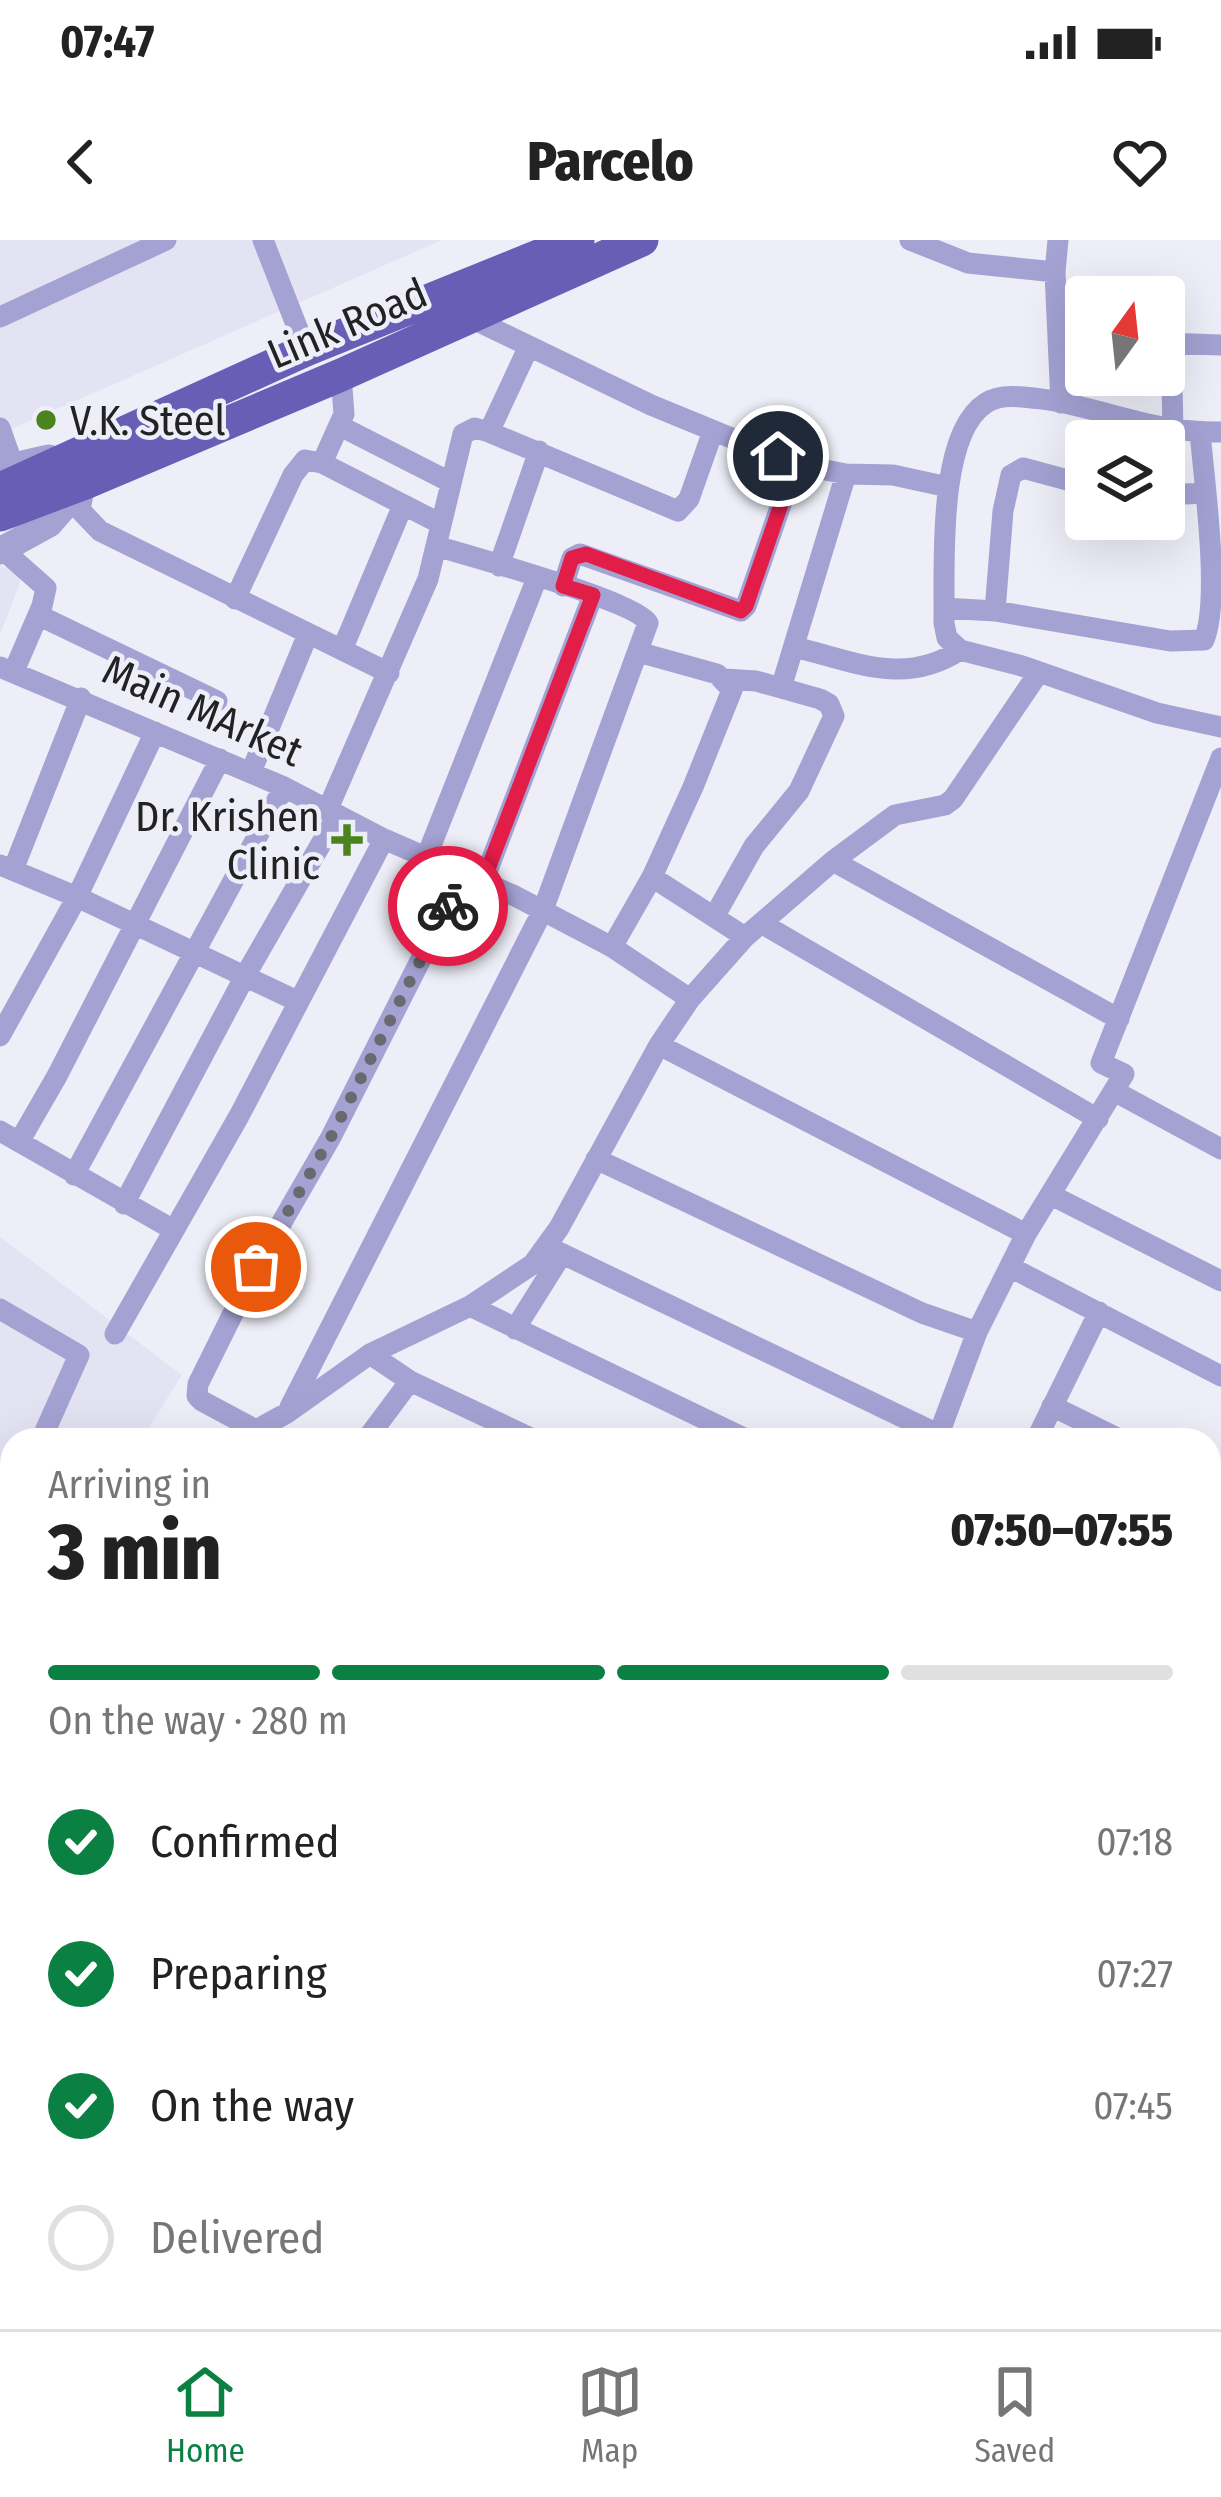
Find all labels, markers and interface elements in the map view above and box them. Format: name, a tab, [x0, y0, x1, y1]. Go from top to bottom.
text: 07:47	[60, 15, 154, 69]
icon: back	[48, 129, 114, 195]
icon: heart	[1107, 129, 1173, 195]
text: Parcelo	[527, 130, 694, 194]
street label: Link Road	[260, 268, 434, 380]
north arrow	[1065, 276, 1185, 396]
map controls	[1065, 276, 1185, 540]
place label: V.K. Steel	[70, 396, 226, 446]
pin	[727, 405, 829, 507]
marker: V.K. Steel	[33, 407, 59, 433]
button: layers	[1065, 420, 1185, 540]
icon: home	[745, 423, 811, 489]
street label: Main MArket	[95, 645, 310, 777]
place label: Dr. Krishen Clinic	[135, 792, 320, 890]
marker: Dr. Krishen Clinic	[331, 824, 363, 856]
courier	[388, 846, 508, 966]
icon: bike	[415, 873, 481, 939]
pin	[205, 1216, 307, 1318]
icon: bag	[223, 1234, 289, 1300]
text: Arriving in	[48, 1462, 211, 1508]
text: 07:50–07:55	[950, 1503, 1173, 1557]
text: 3 min	[48, 1506, 221, 1600]
text: On the way · 280 m	[48, 1698, 348, 1744]
icon: check	[48, 1809, 114, 1875]
text: Confirmed	[150, 1815, 340, 1869]
text: 07:18	[1096, 1819, 1173, 1865]
icon: check	[48, 1941, 114, 2007]
text: Preparing	[150, 1947, 327, 2001]
text: 07:27	[1097, 1951, 1173, 1997]
icon: check	[48, 2073, 114, 2139]
text: On the way	[150, 2079, 354, 2133]
text: 07:45	[1093, 2083, 1173, 2129]
text: Delivered	[150, 2211, 324, 2265]
tab: Home	[166, 2359, 245, 2471]
tab: Map	[577, 2359, 643, 2471]
tab: Saved	[975, 2359, 1055, 2471]

